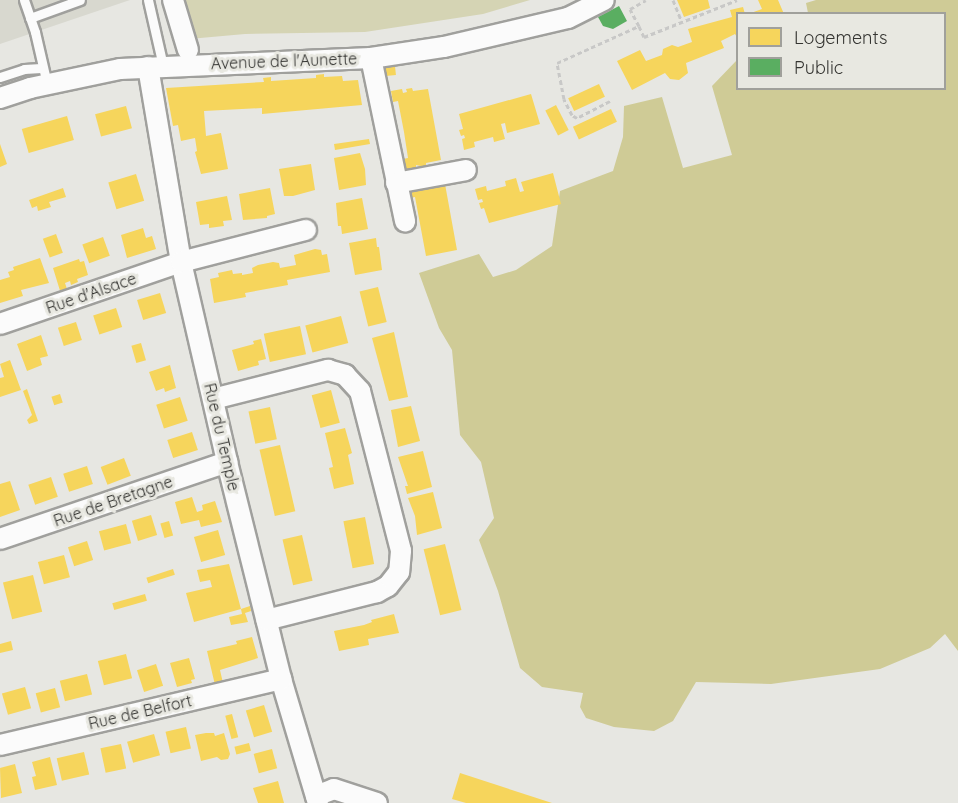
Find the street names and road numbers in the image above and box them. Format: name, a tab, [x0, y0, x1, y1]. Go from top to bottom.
street label: Avenue de l'Aunette	[211, 49, 357, 73]
street label: Rue d'Alsace	[43, 269, 139, 317]
street label: Rue du Temple	[200, 381, 244, 493]
street label: Rue de Bretagne	[51, 472, 175, 530]
street label: Rue de Belfort	[86, 691, 194, 733]

